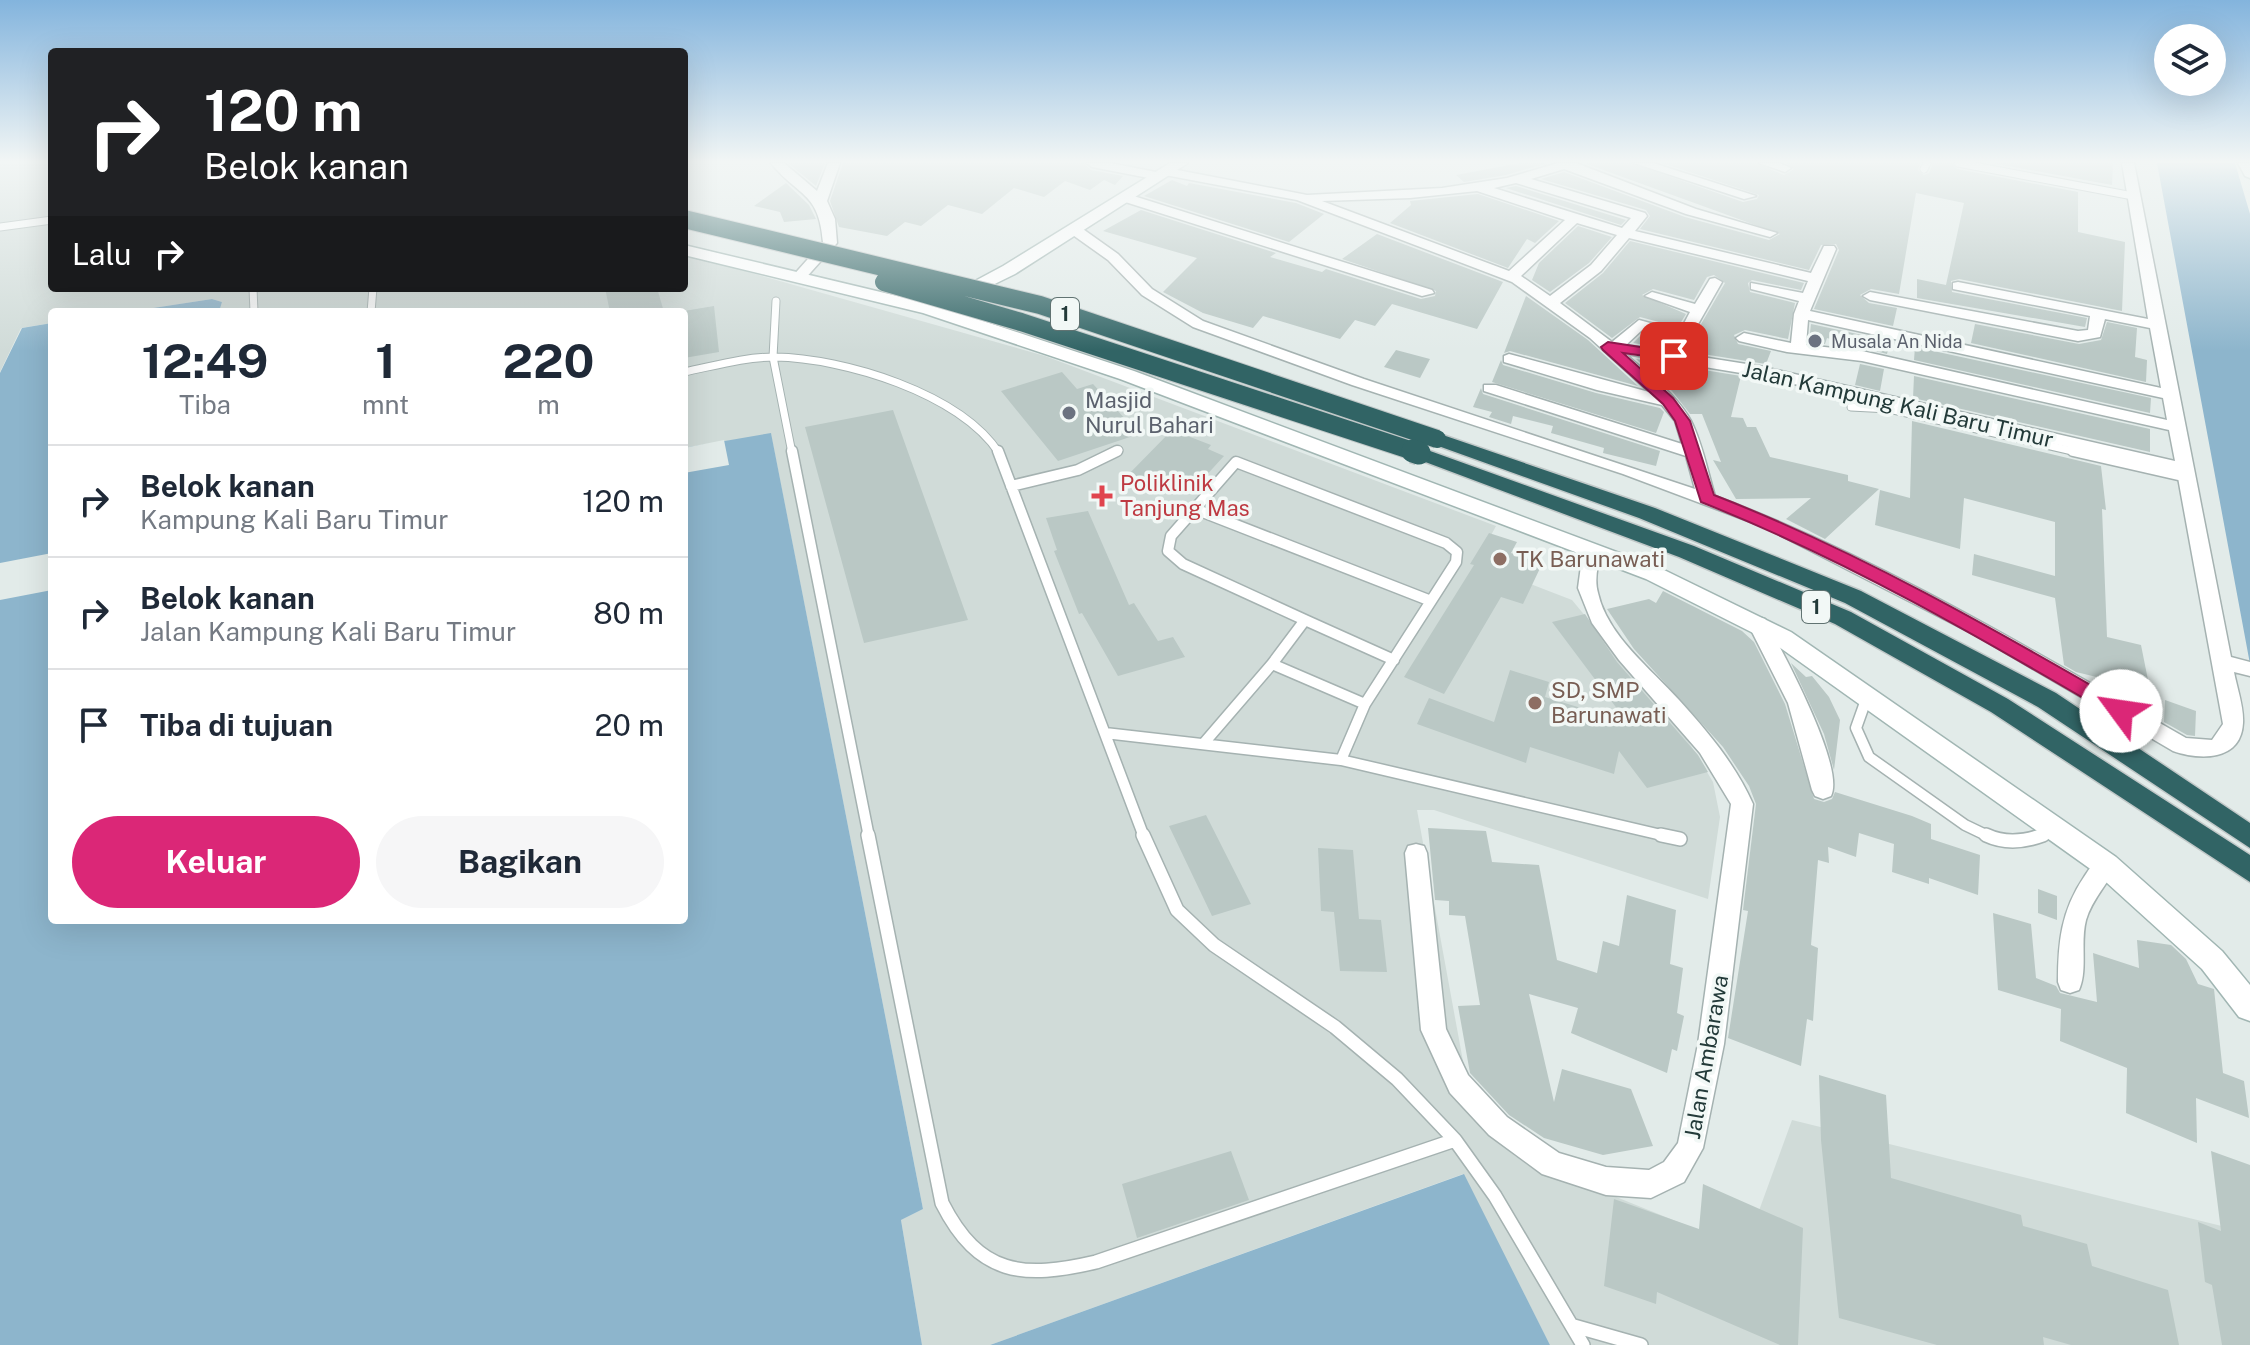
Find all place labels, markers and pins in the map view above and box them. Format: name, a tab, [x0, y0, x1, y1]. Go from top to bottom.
pin	[1640, 322, 1708, 390]
place label: Musala An Nida	[1831, 331, 1962, 352]
marker: Musala An Nida	[1806, 332, 1824, 350]
place label: Masjid Nurul Bahari	[1085, 387, 1214, 438]
marker: Masjid Nurul Bahari	[1060, 404, 1078, 422]
place label: Poliklinik Tanjung Mas	[1120, 470, 1250, 521]
marker: Poliklinik Tanjung Mas	[1091, 485, 1113, 507]
place label: TK Barunawati	[1516, 546, 1665, 572]
marker: TK Barunawati	[1491, 550, 1509, 568]
place label: SD, SMP Barunawati	[1551, 677, 1666, 728]
marker: SD, SMP Barunawati	[1526, 694, 1544, 712]

